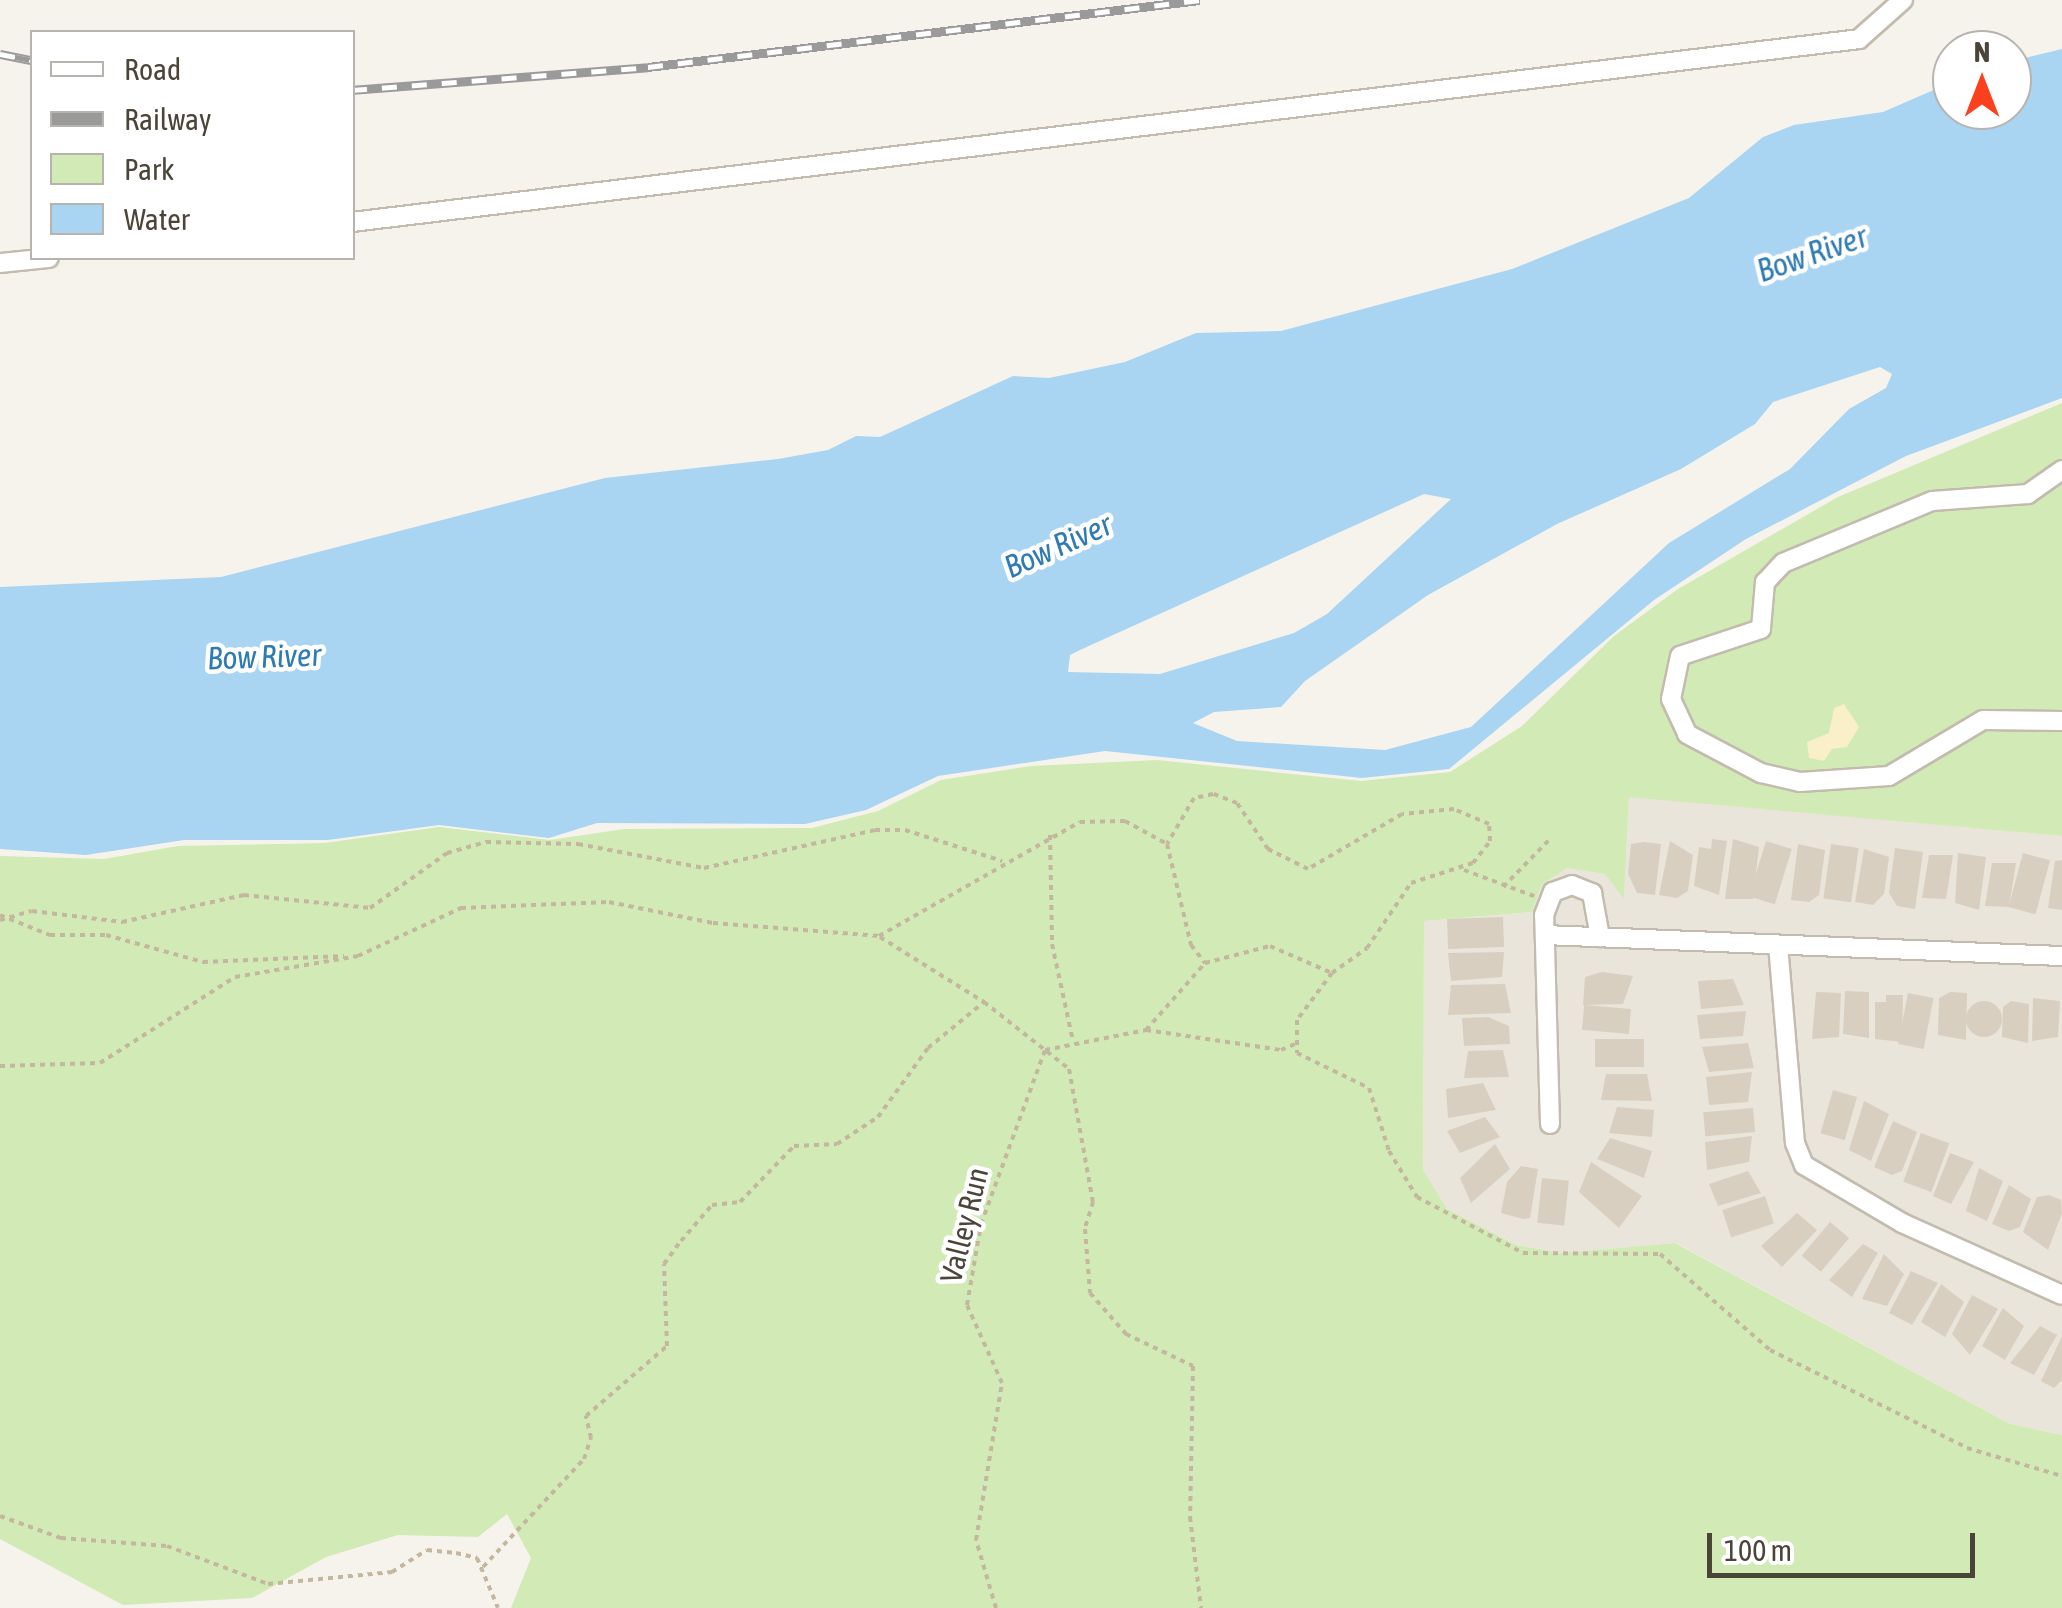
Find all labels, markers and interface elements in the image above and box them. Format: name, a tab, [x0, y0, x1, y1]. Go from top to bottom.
legend	[30, 30, 355, 260]
north arrow	[1932, 30, 2032, 130]
text: N	[1974, 36, 1990, 68]
text: Road	[124, 52, 181, 86]
text: Railway	[124, 102, 211, 136]
text: Park	[124, 152, 174, 186]
text: Water	[124, 202, 190, 236]
water label: Bow River	[1752, 217, 1872, 291]
water label: Bow River	[998, 505, 1118, 587]
water label: Bow River	[207, 636, 321, 678]
street label: Valley Run	[932, 1164, 996, 1286]
scale bar	[1712, 1513, 1980, 1575]
text: 100 m	[1724, 1533, 1792, 1567]

